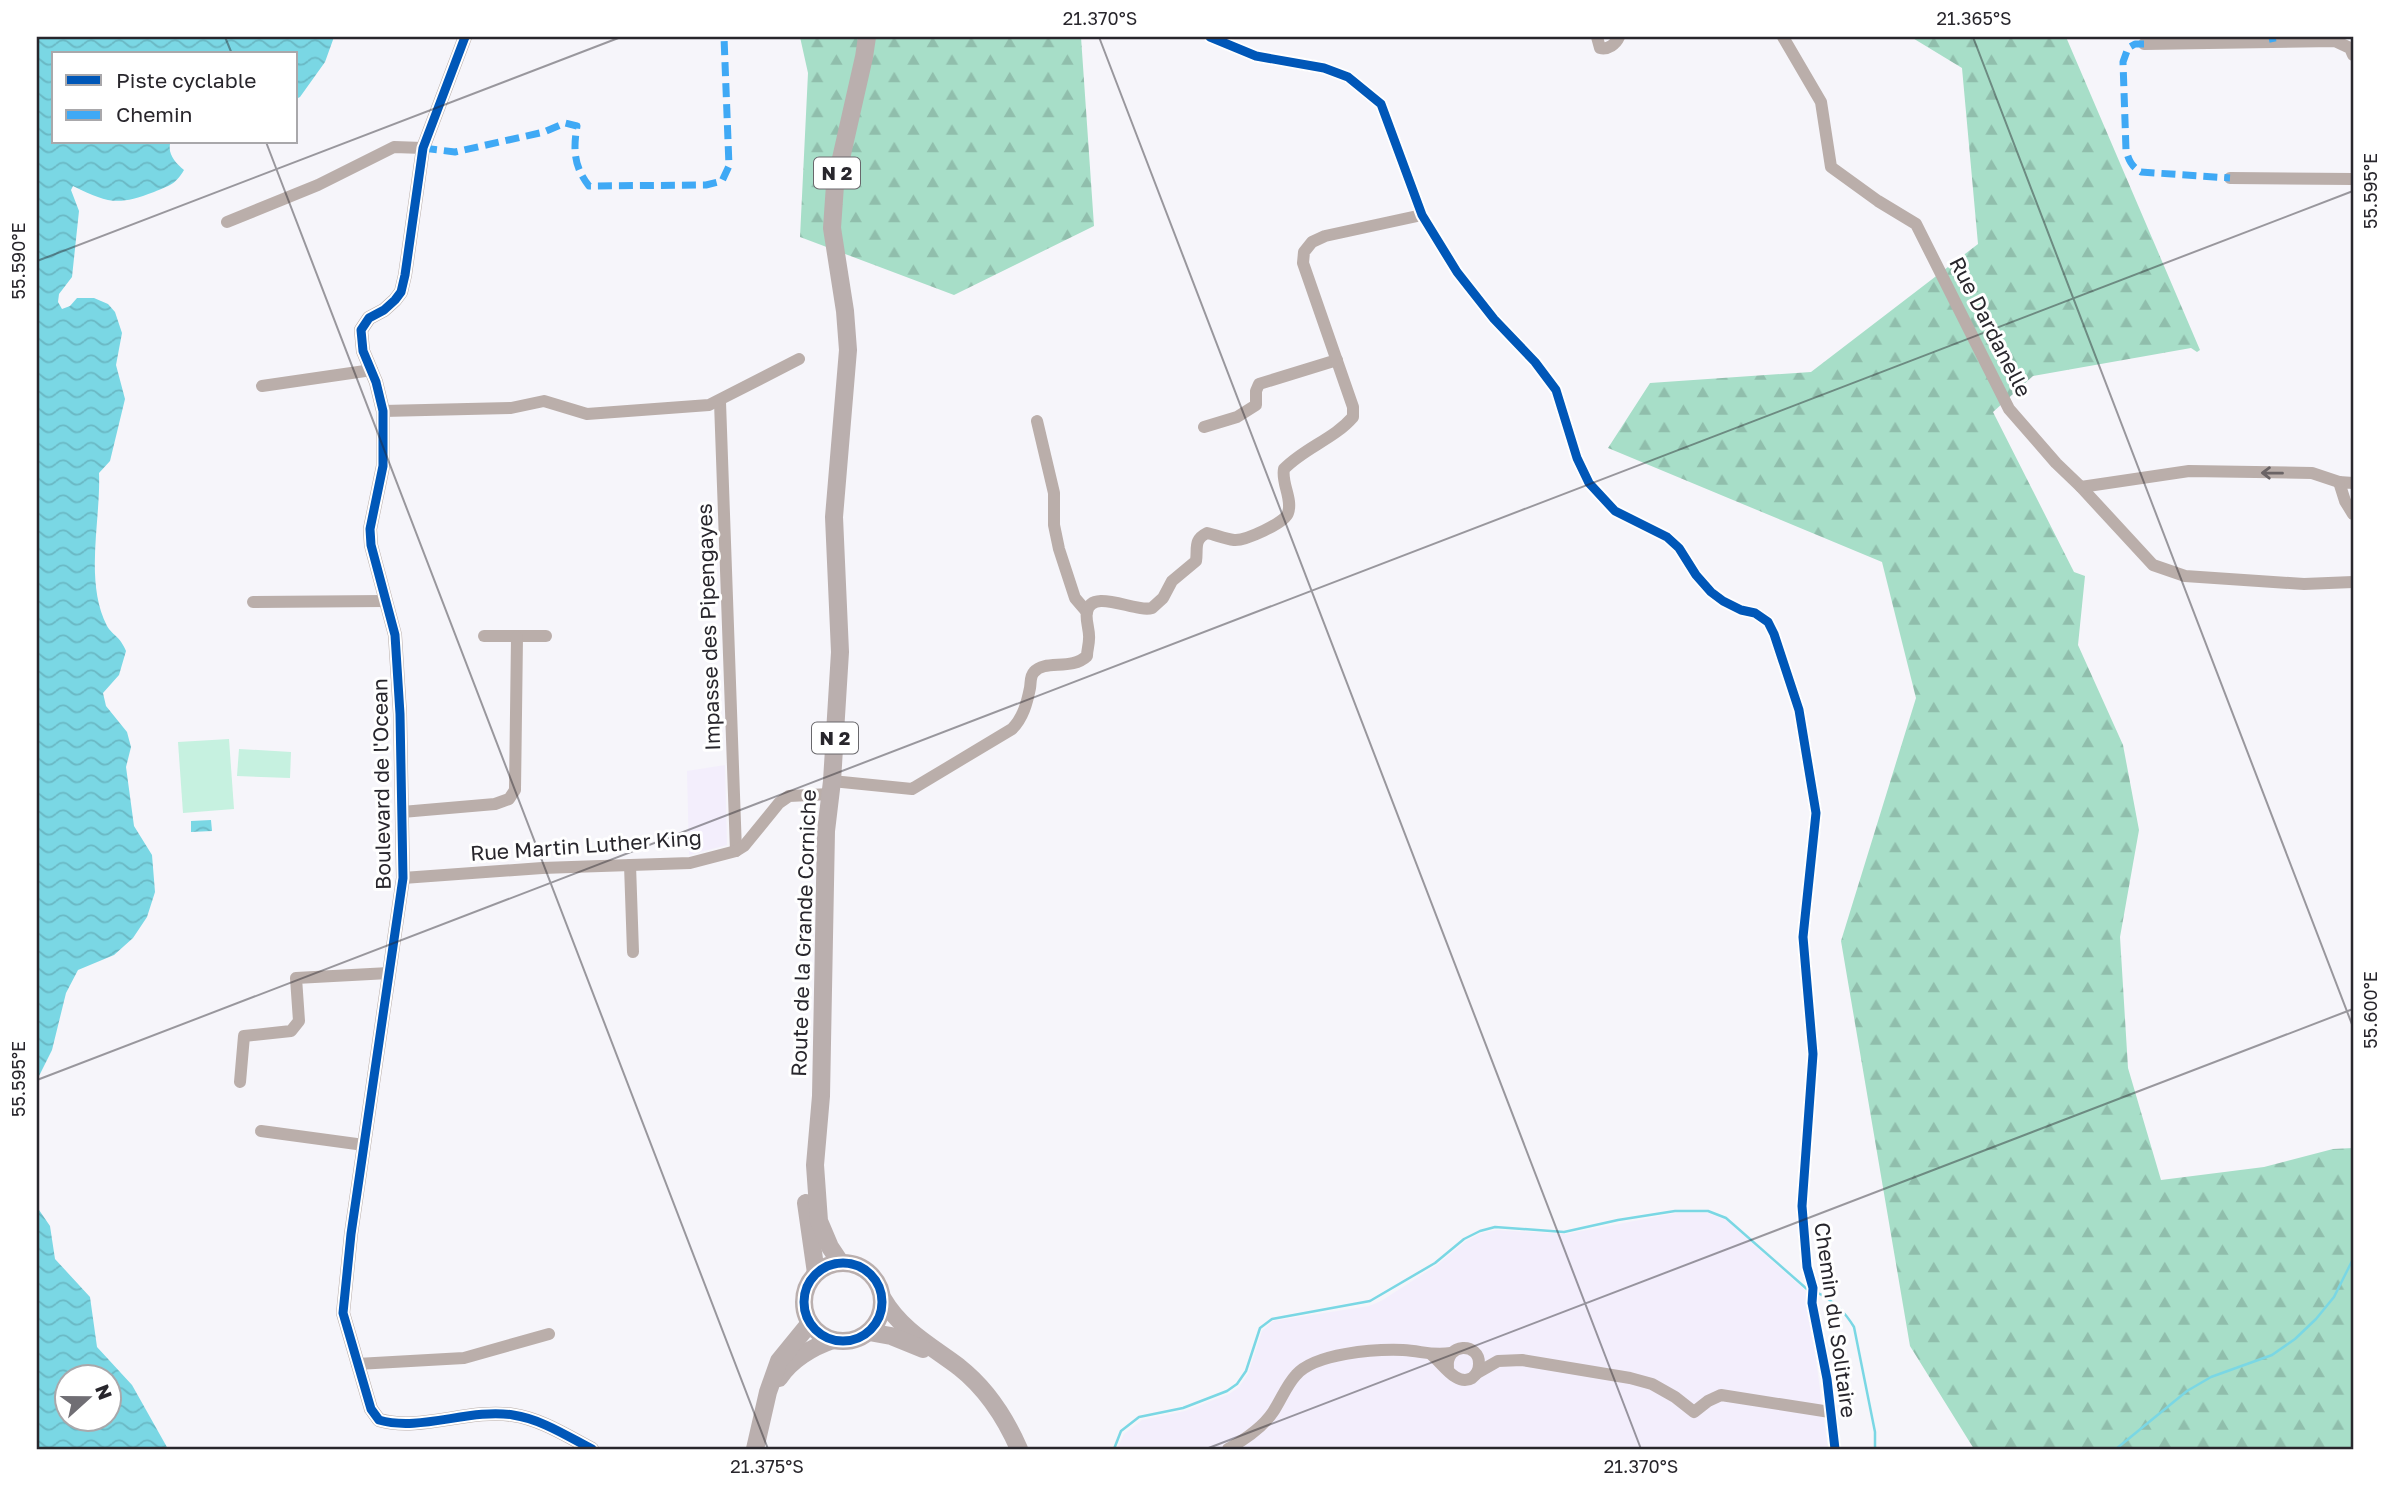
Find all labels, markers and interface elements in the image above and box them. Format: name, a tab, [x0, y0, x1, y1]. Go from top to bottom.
text: 21.370°S	[1063, 7, 1137, 29]
text: 21.365°S	[1937, 7, 2011, 29]
legend	[52, 52, 298, 144]
text: Piste cyclable	[116, 67, 256, 93]
text: Chemin	[116, 101, 193, 127]
text: 55.595°E	[2359, 153, 2381, 229]
road number: N 2	[814, 158, 860, 188]
text: 55.590°E	[7, 223, 29, 299]
street label: Rue Dardanelle	[1944, 252, 2037, 401]
one-way arrow	[2261, 466, 2284, 479]
street label: Impasse des Pipengayes	[691, 503, 725, 751]
street label: Boulevard de l'Ocean	[366, 678, 396, 890]
road number: N 2	[812, 722, 858, 754]
street label: Route de la Grande Corniche	[785, 789, 821, 1077]
street label: Rue Martin Luther King	[469, 824, 702, 866]
text: 55.600°E	[2359, 971, 2381, 1049]
text: 55.595°E	[7, 1041, 29, 1117]
street label: Chemin du Solitaire	[1809, 1220, 1863, 1419]
north arrow	[52, 1364, 122, 1434]
text: N	[91, 1381, 118, 1403]
text: 21.375°S	[730, 1455, 804, 1477]
text: 21.370°S	[1604, 1455, 1678, 1477]

